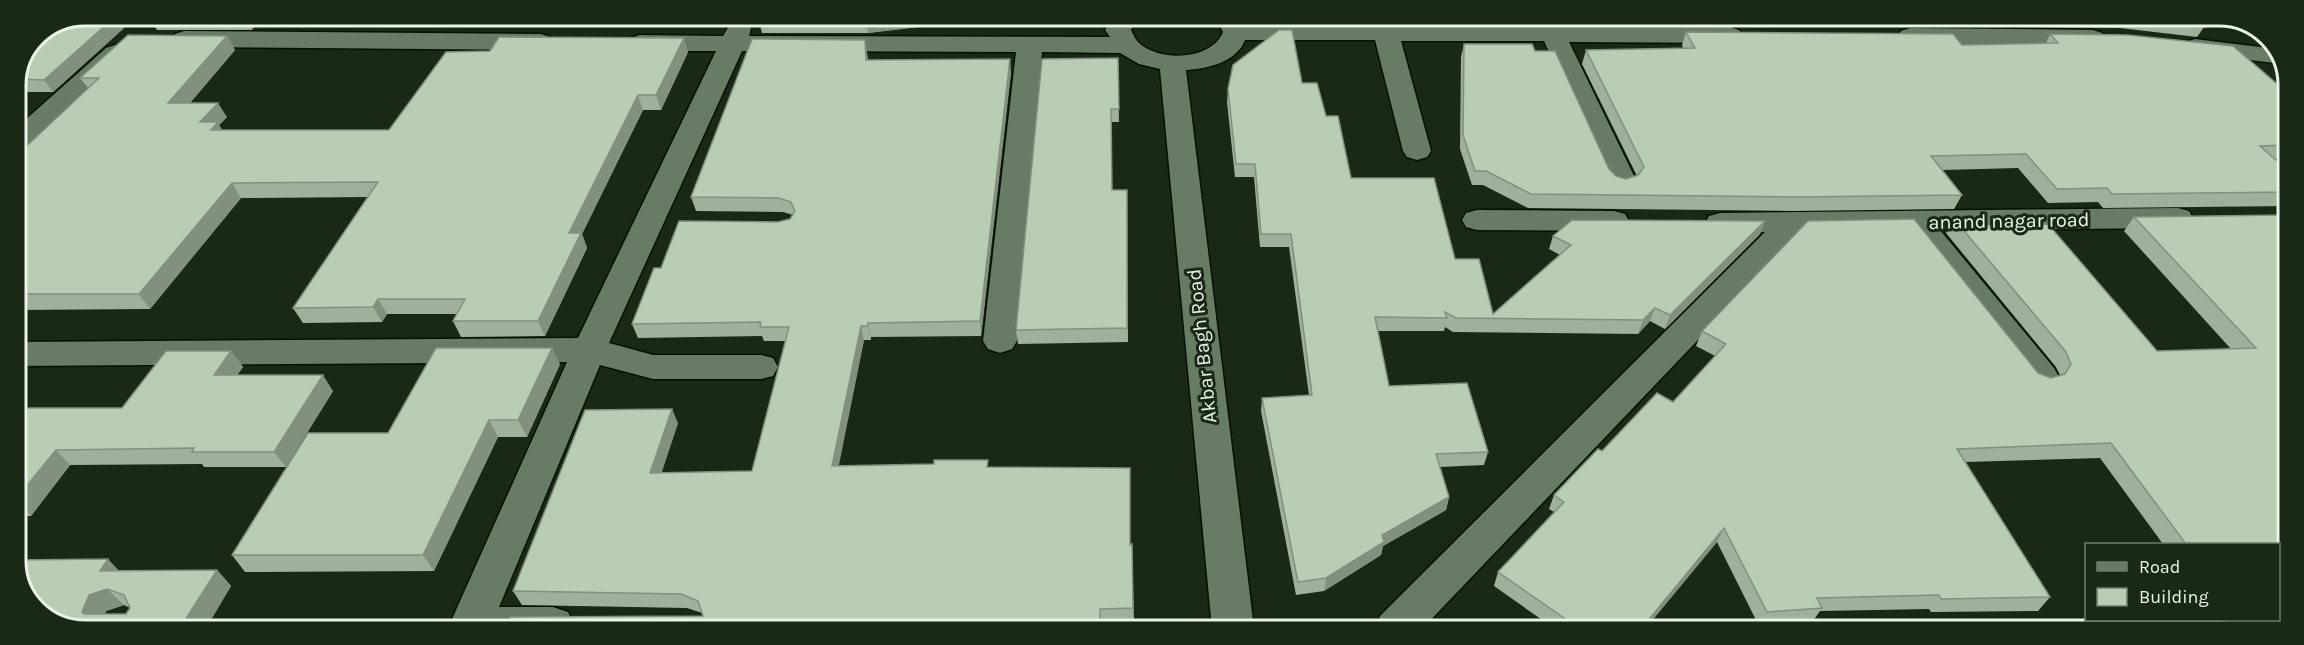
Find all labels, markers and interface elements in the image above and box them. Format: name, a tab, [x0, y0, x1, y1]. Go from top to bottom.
street label: anand nagar road	[1928, 208, 2090, 234]
street label: Akbar Bagh Road	[1182, 268, 1222, 424]
legend	[2085, 543, 2280, 621]
text: Road	[2139, 556, 2180, 578]
text: Building	[2139, 586, 2209, 608]

